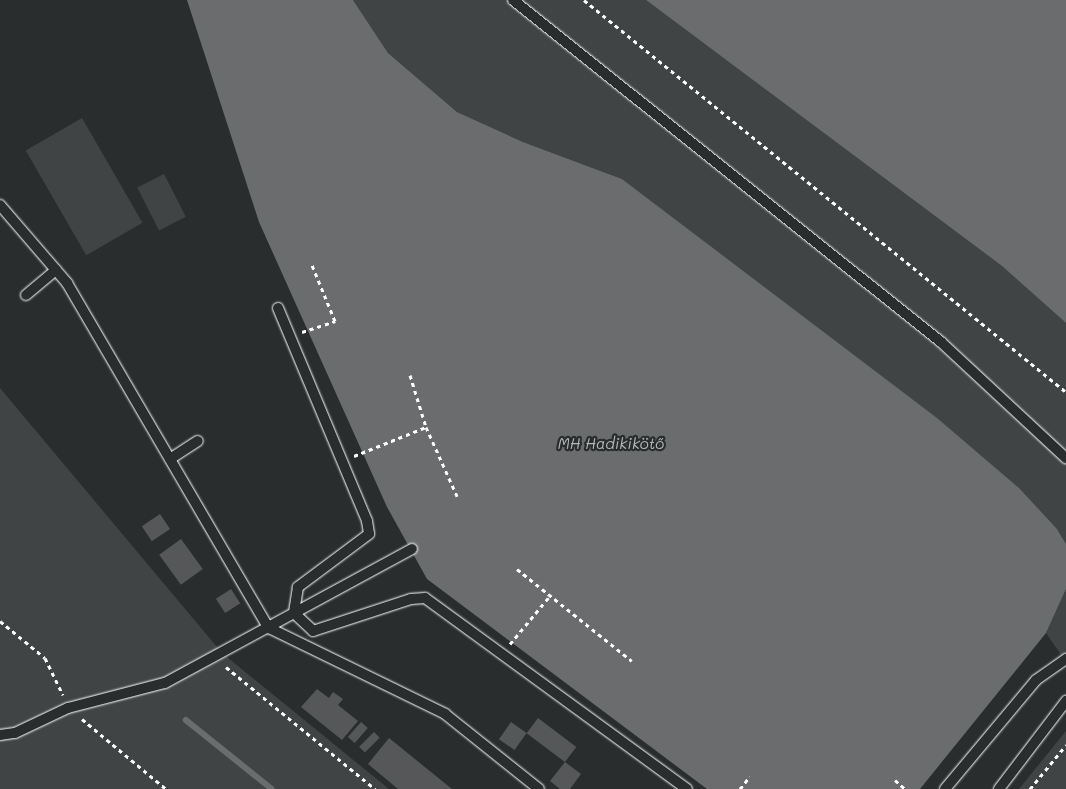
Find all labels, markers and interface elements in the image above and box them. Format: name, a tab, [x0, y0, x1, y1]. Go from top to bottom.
water label: MH Hadikikötő	[558, 435, 664, 453]

